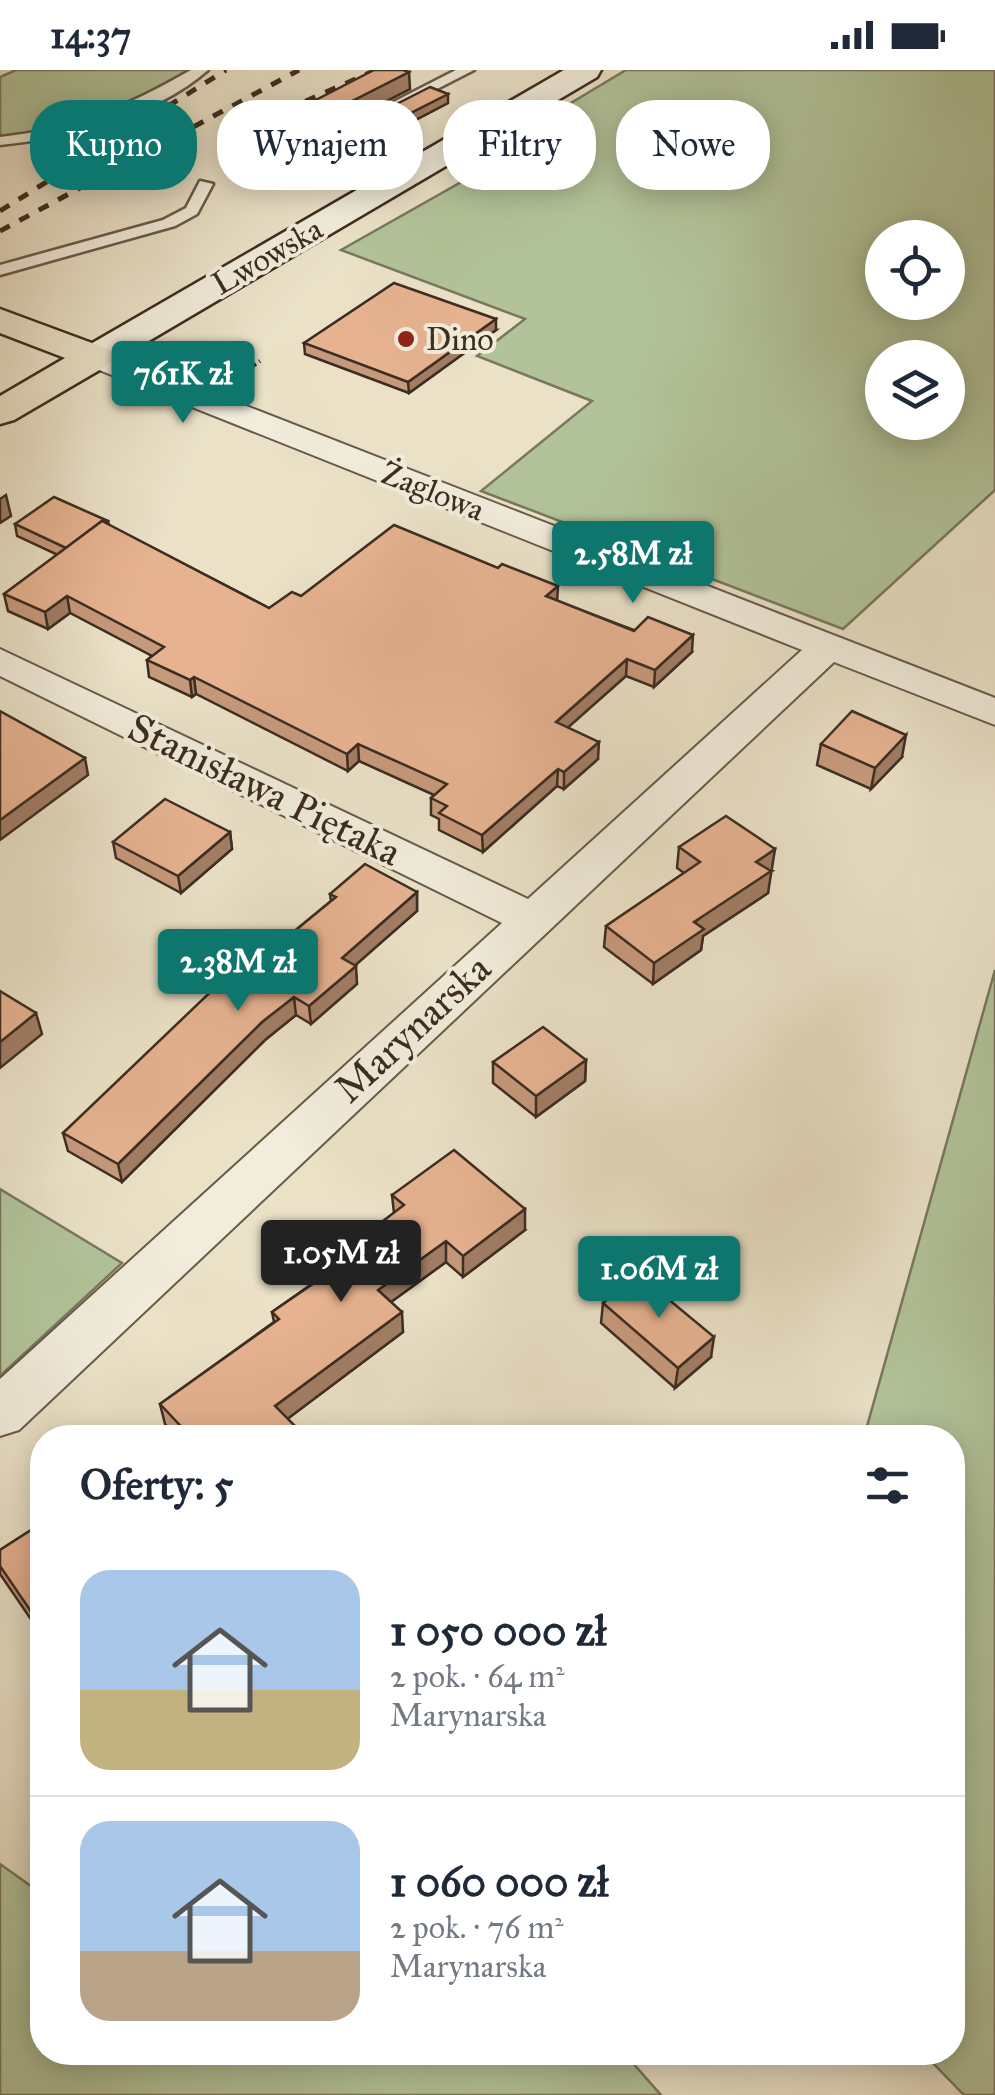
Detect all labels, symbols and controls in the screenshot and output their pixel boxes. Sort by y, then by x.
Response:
text: 14:37 [50,12,131,58]
chip: Kupno [30,100,197,190]
chip: Wynajem [217,100,423,190]
chip: Filtry [443,100,596,190]
chip: Nowe [616,100,770,190]
street label: Lwowska [205,209,330,304]
map controls [865,220,965,440]
button: locate [865,220,965,320]
place label: Dino [426,320,494,359]
marker: Dino [395,328,417,350]
button: layers [865,340,965,440]
pin: 761K zł [91,341,275,426]
text: 761K zł [134,354,232,393]
street label: Żaglowa [376,453,490,530]
pin: 2.58M zł [530,521,736,606]
text: 2.58M zł [574,534,692,573]
street label: Stanisława Piętaka [120,702,409,877]
pin: 2.38M zł [135,929,341,1014]
text: 2.38M zł [180,942,296,981]
street label: Marynarska [324,944,501,1113]
pin: 1.05M zł [238,1220,444,1305]
text: 1.05M zł [283,1233,399,1272]
pin: 1.06M zł [556,1236,762,1321]
text: 1.06M zł [600,1249,718,1288]
icon: filters [860,1458,915,1513]
text: Oferty: 5 [80,1459,233,1511]
text: 1 050 000 zł [390,1605,606,1657]
icon: home [160,1610,280,1730]
text: 2 pok. · 64 m² [390,1657,564,1696]
text: Marynarska [390,1696,546,1735]
text: 1 060 000 zł [390,1856,608,1908]
icon: home [160,1861,280,1981]
text: 2 pok. · 76 m² [390,1908,564,1947]
text: Marynarska [390,1947,546,1986]

